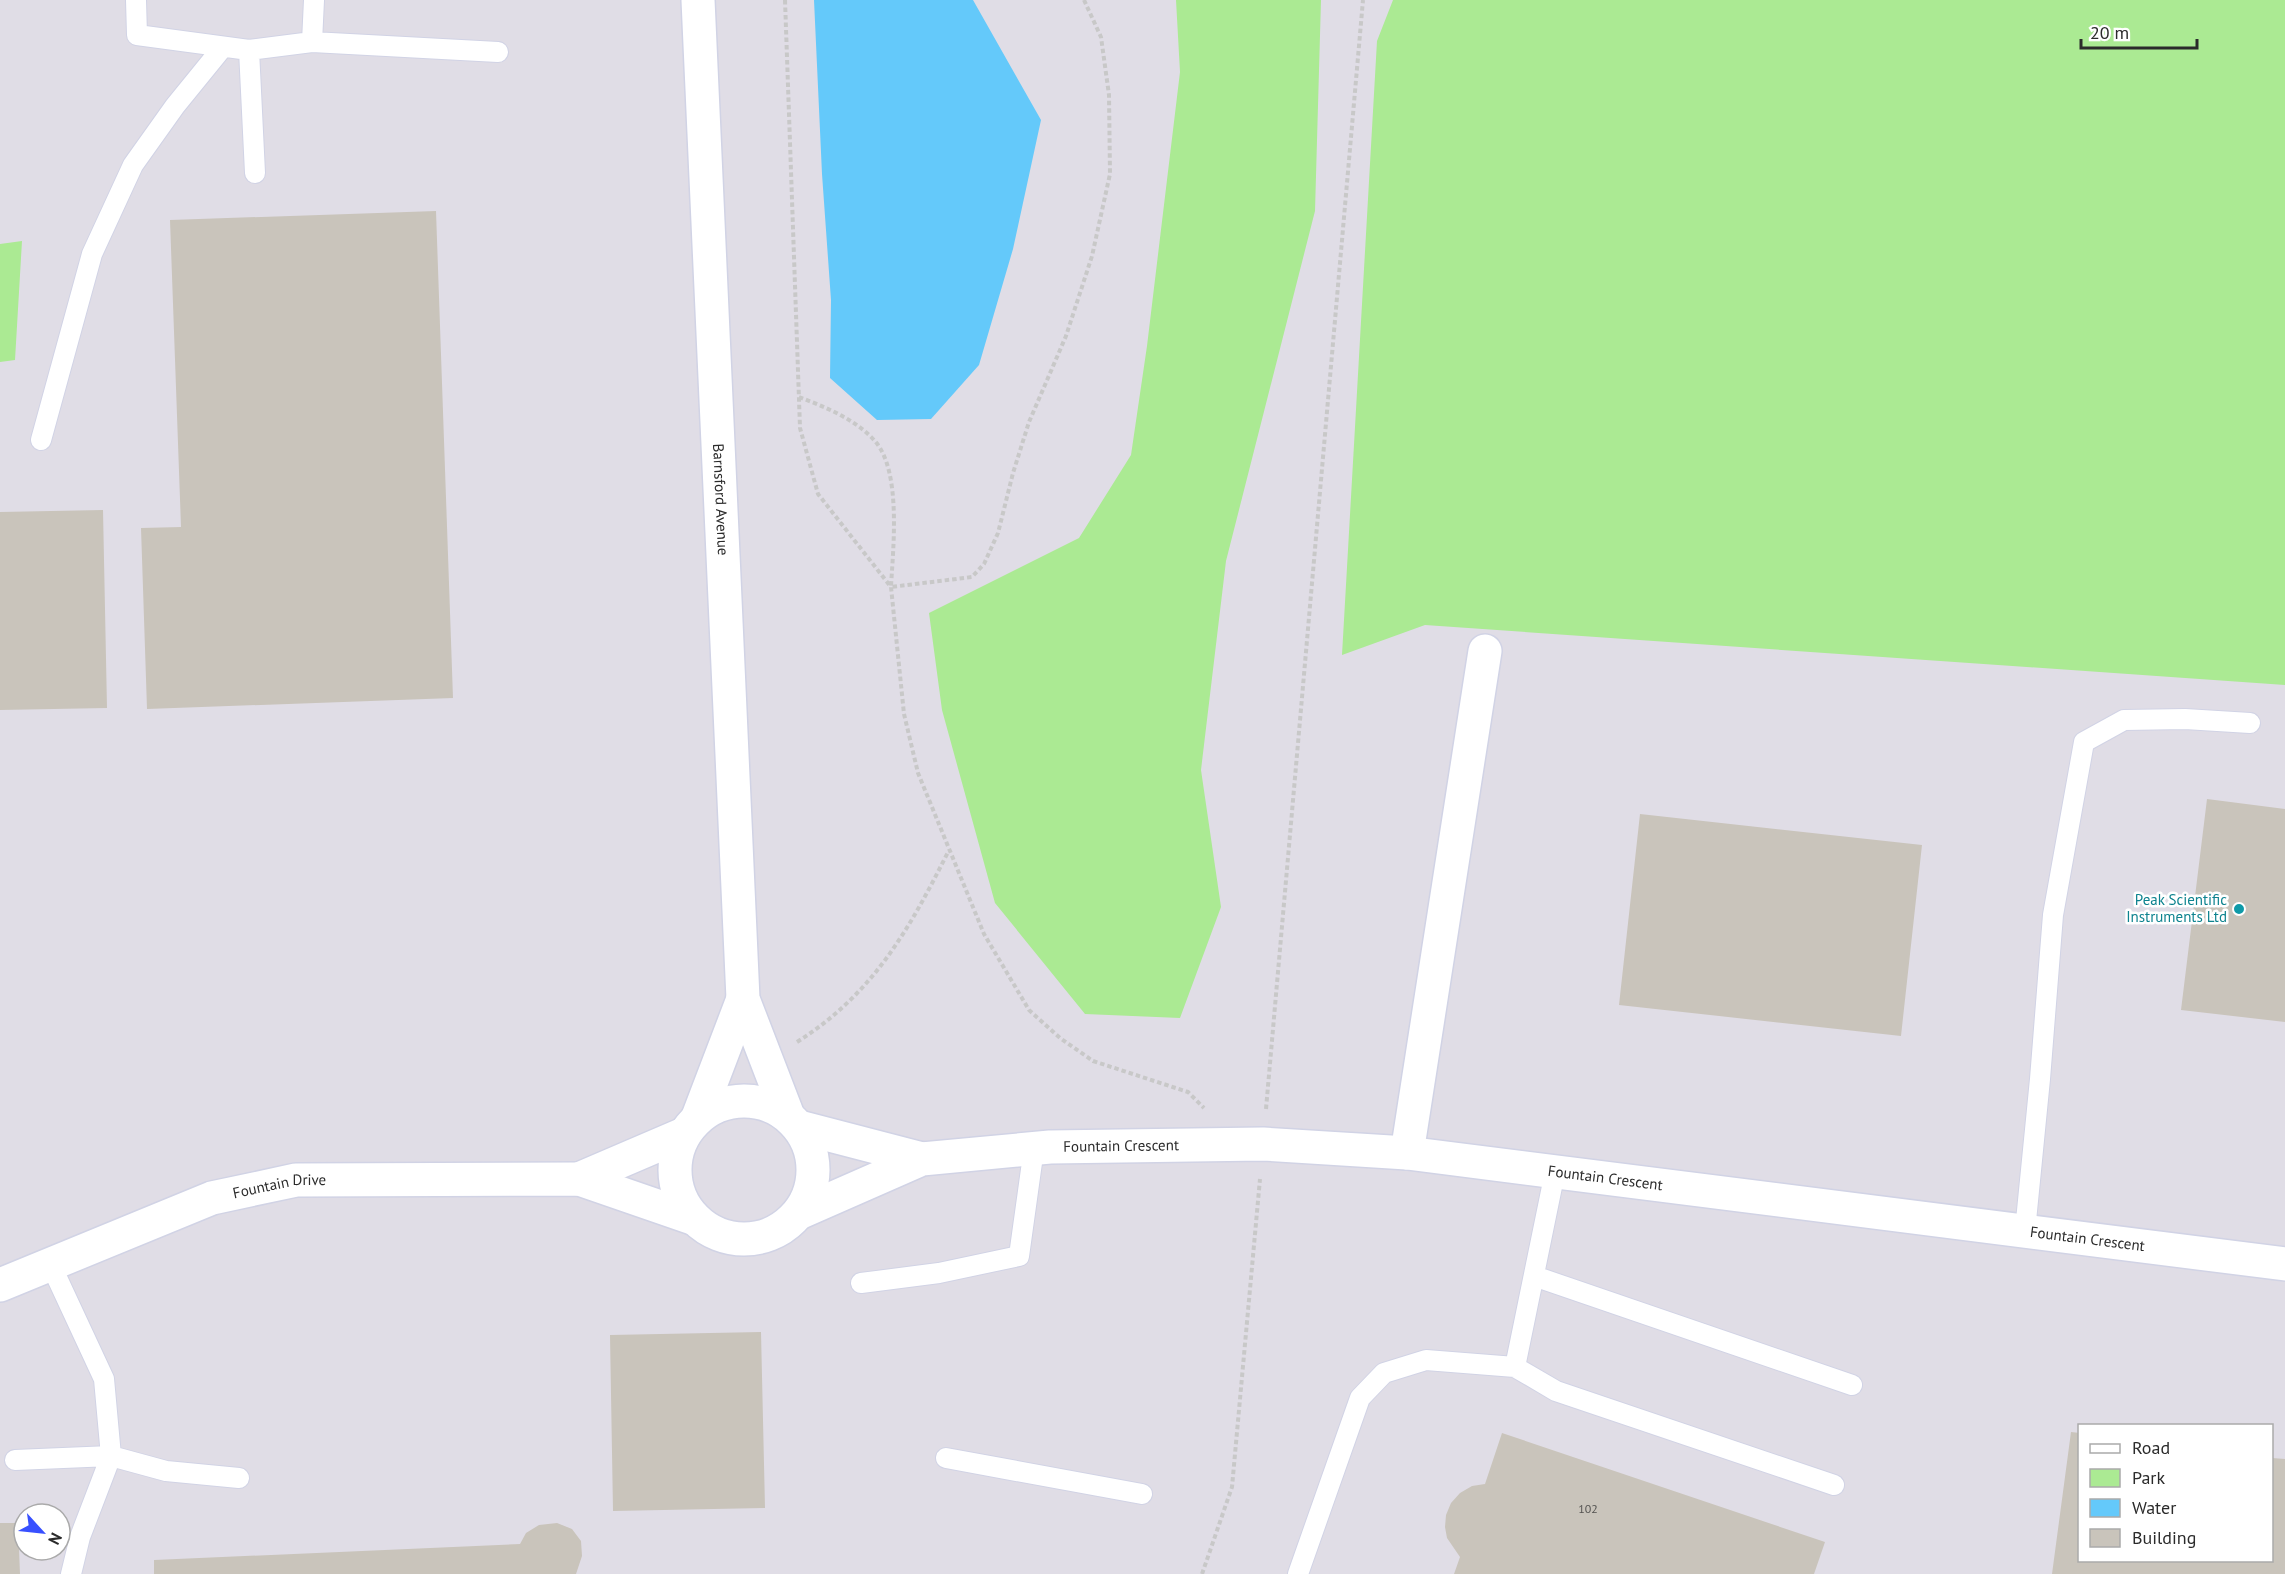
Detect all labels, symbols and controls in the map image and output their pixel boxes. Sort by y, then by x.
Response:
scale bar [2081,12,2196,50]
text: 20 m [2090,21,2129,44]
street label: Barnsford Avenue [709,443,733,556]
place label: Peak Scientific Instruments Ltd [2126,890,2227,926]
marker: Peak Scientific Instruments Ltd [2232,902,2246,916]
street label: Fountain Crescent [1063,1135,1179,1156]
street label: Fountain Crescent [1547,1161,1664,1194]
street label: Fountain Drive [231,1170,326,1202]
street label: Fountain Crescent [2029,1222,2146,1255]
legend [2078,1424,2273,1562]
text: Road [2132,1436,2170,1459]
text: Park [2132,1466,2165,1489]
text: Water [2132,1496,2176,1519]
house number: 102 [1578,1501,1598,1516]
north arrow [12,1502,72,1562]
text: Building [2132,1526,2196,1549]
text: N [44,1530,67,1548]

